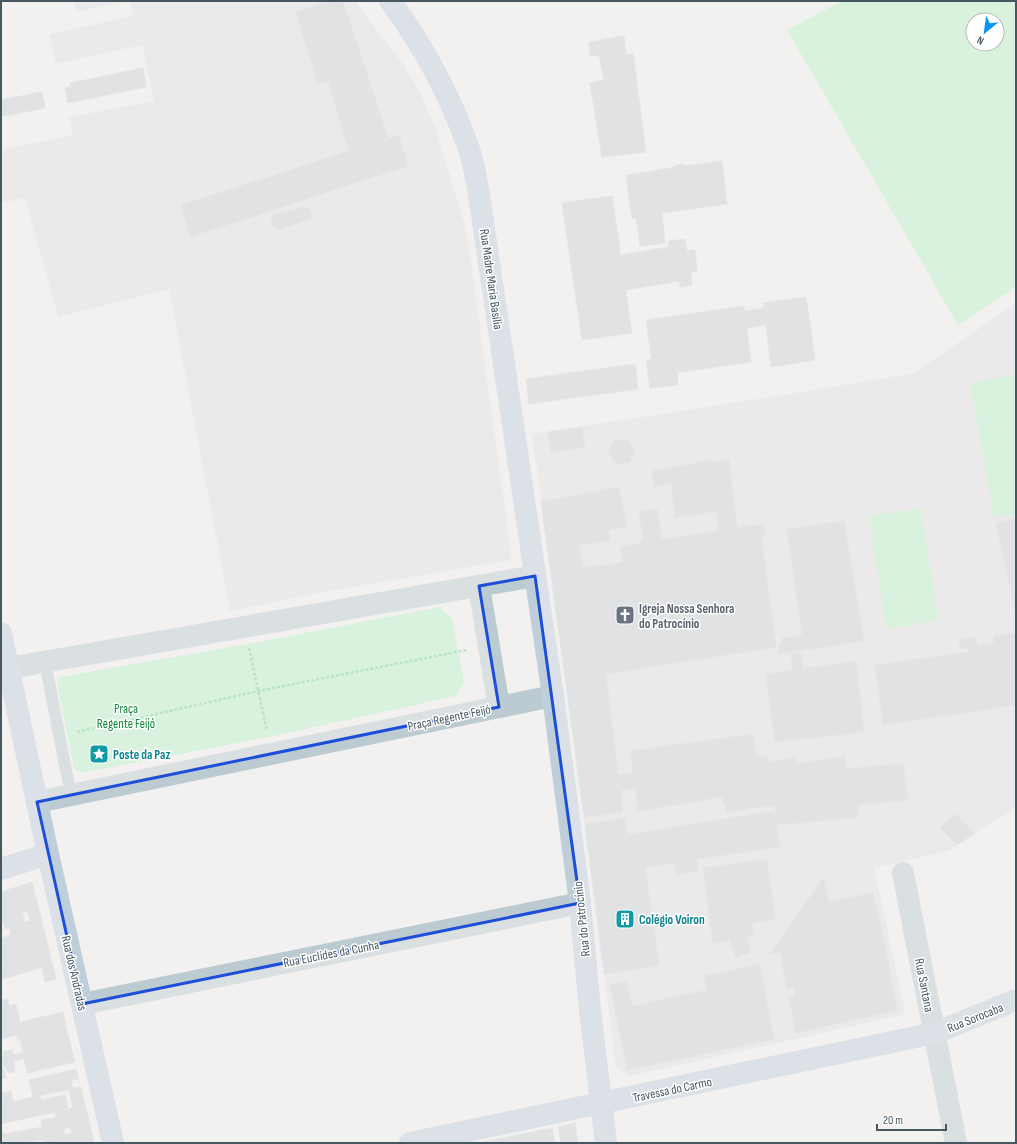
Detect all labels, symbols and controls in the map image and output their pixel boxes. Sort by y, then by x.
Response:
north arrow [965,12,1005,52]
text: N [975,33,986,47]
street label: Rua Madre Maria Basília [476,228,506,330]
place label: Igreja Nossa Senhora do Patrocínio [639,601,734,632]
church icon: Igreja Nossa Senhora do Patrocínio [614,604,636,626]
park label: Praça Regente Feijó [97,701,155,732]
street label: Praça Regente Feijó [406,701,492,735]
place icon: Poste da Paz [88,743,110,765]
place label: Poste da Paz [113,747,170,763]
street label: Rua do Patrocínio [570,880,594,957]
building icon: Colégio Voiron [614,908,636,930]
place label: Colégio Voiron [639,912,705,928]
street label: Rua dos Andradas [58,934,90,1013]
street label: Rua Euclides da Cunha [282,937,380,971]
street label: Rua Santana [911,957,937,1013]
street label: Rua Sorocaba [945,999,1006,1036]
street label: Travessa do Carmo [631,1074,713,1106]
scale bar [877,1106,946,1132]
text: 20 m [883,1113,903,1128]

